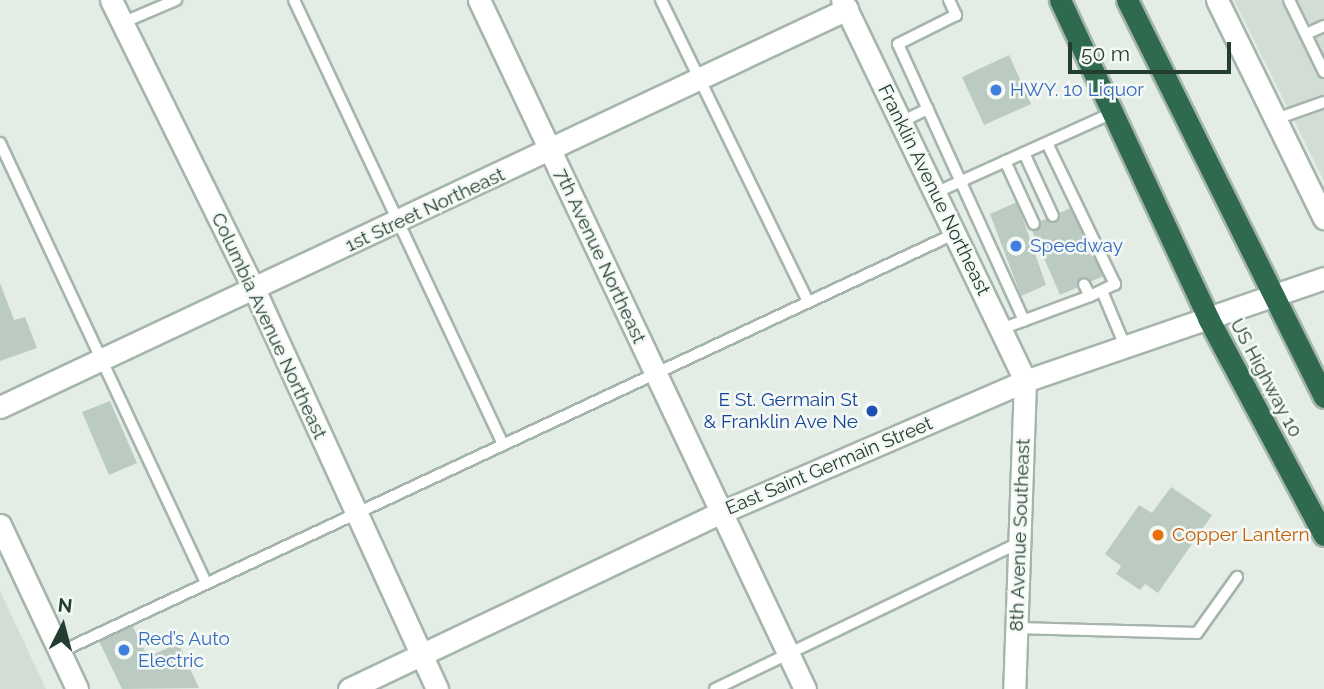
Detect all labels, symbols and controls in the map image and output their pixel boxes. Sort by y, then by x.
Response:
scale bar [1072,28,1235,72]
text: 50 m [1081,41,1130,66]
place label: HWY. 10 Liquor [1010,79,1144,101]
street label: Franklin Avenue Northeast [873,81,995,299]
marker: HWY. 10 Liquor [988,82,1004,98]
street label: 1st Street Northeast [342,163,508,257]
street label: 7th Avenue Northeast [549,165,651,347]
street label: Columbia Avenue Northeast [206,209,332,443]
place label: Speedway [1030,235,1123,257]
marker: Speedway [1008,238,1024,254]
street label: US Highway 10 [1225,315,1307,441]
place label: E St. Germain St & Franklin Ave Ne [703,389,858,433]
marker: E St. Germain St & Franklin Ave Ne [864,403,880,419]
street label: East Saint Germain Street [722,412,936,520]
street label: 8th Avenue Southeast [1005,438,1035,632]
place label: Copper Lantern [1172,524,1310,546]
marker: Copper Lantern [1150,527,1166,543]
north arrow [28,591,98,661]
text: N [57,593,74,617]
place label: Red’s Auto Electric [138,628,230,672]
marker: Red’s Auto Electric [116,642,132,658]

